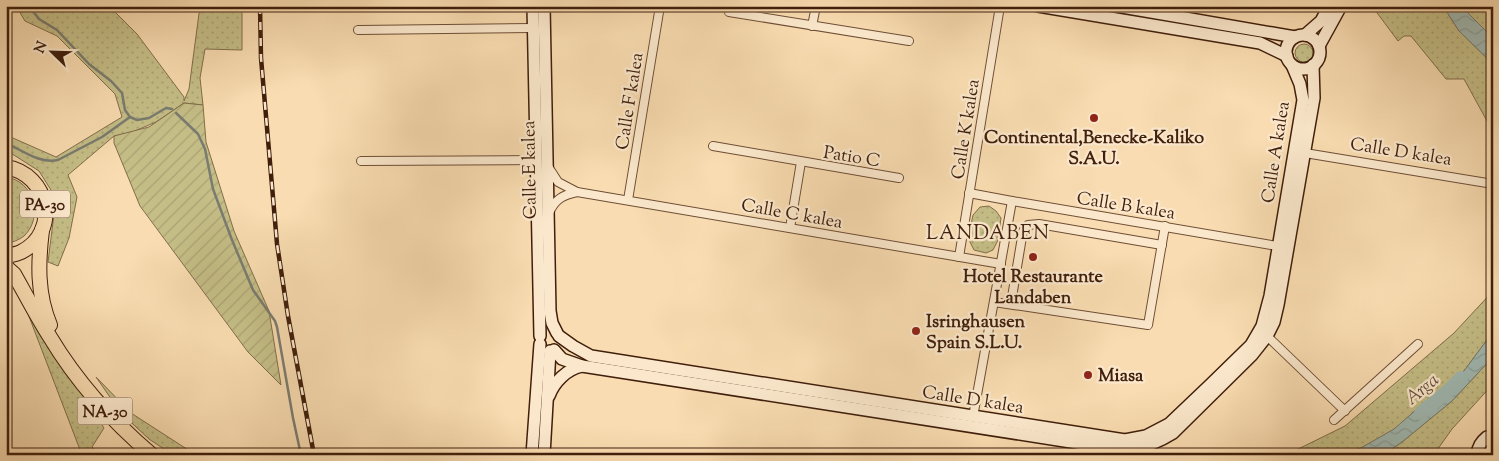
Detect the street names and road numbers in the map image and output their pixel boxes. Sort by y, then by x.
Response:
street label: Calle F kalea [610,51,651,152]
street label: Calle K kalea [946,77,988,181]
street label: Calle A kalea [1256,100,1298,205]
street label: Calle E kalea [517,120,545,220]
street label: Calle D kalea [1348,132,1453,174]
street label: Patio C [821,141,882,175]
street label: Calle B kalea [1075,186,1177,228]
road number: PA-30 [20,190,70,218]
street label: Calle C kalea [739,193,844,237]
street label: Calle D kalea [920,380,1025,422]
road number: NA-30 [78,398,132,424]

